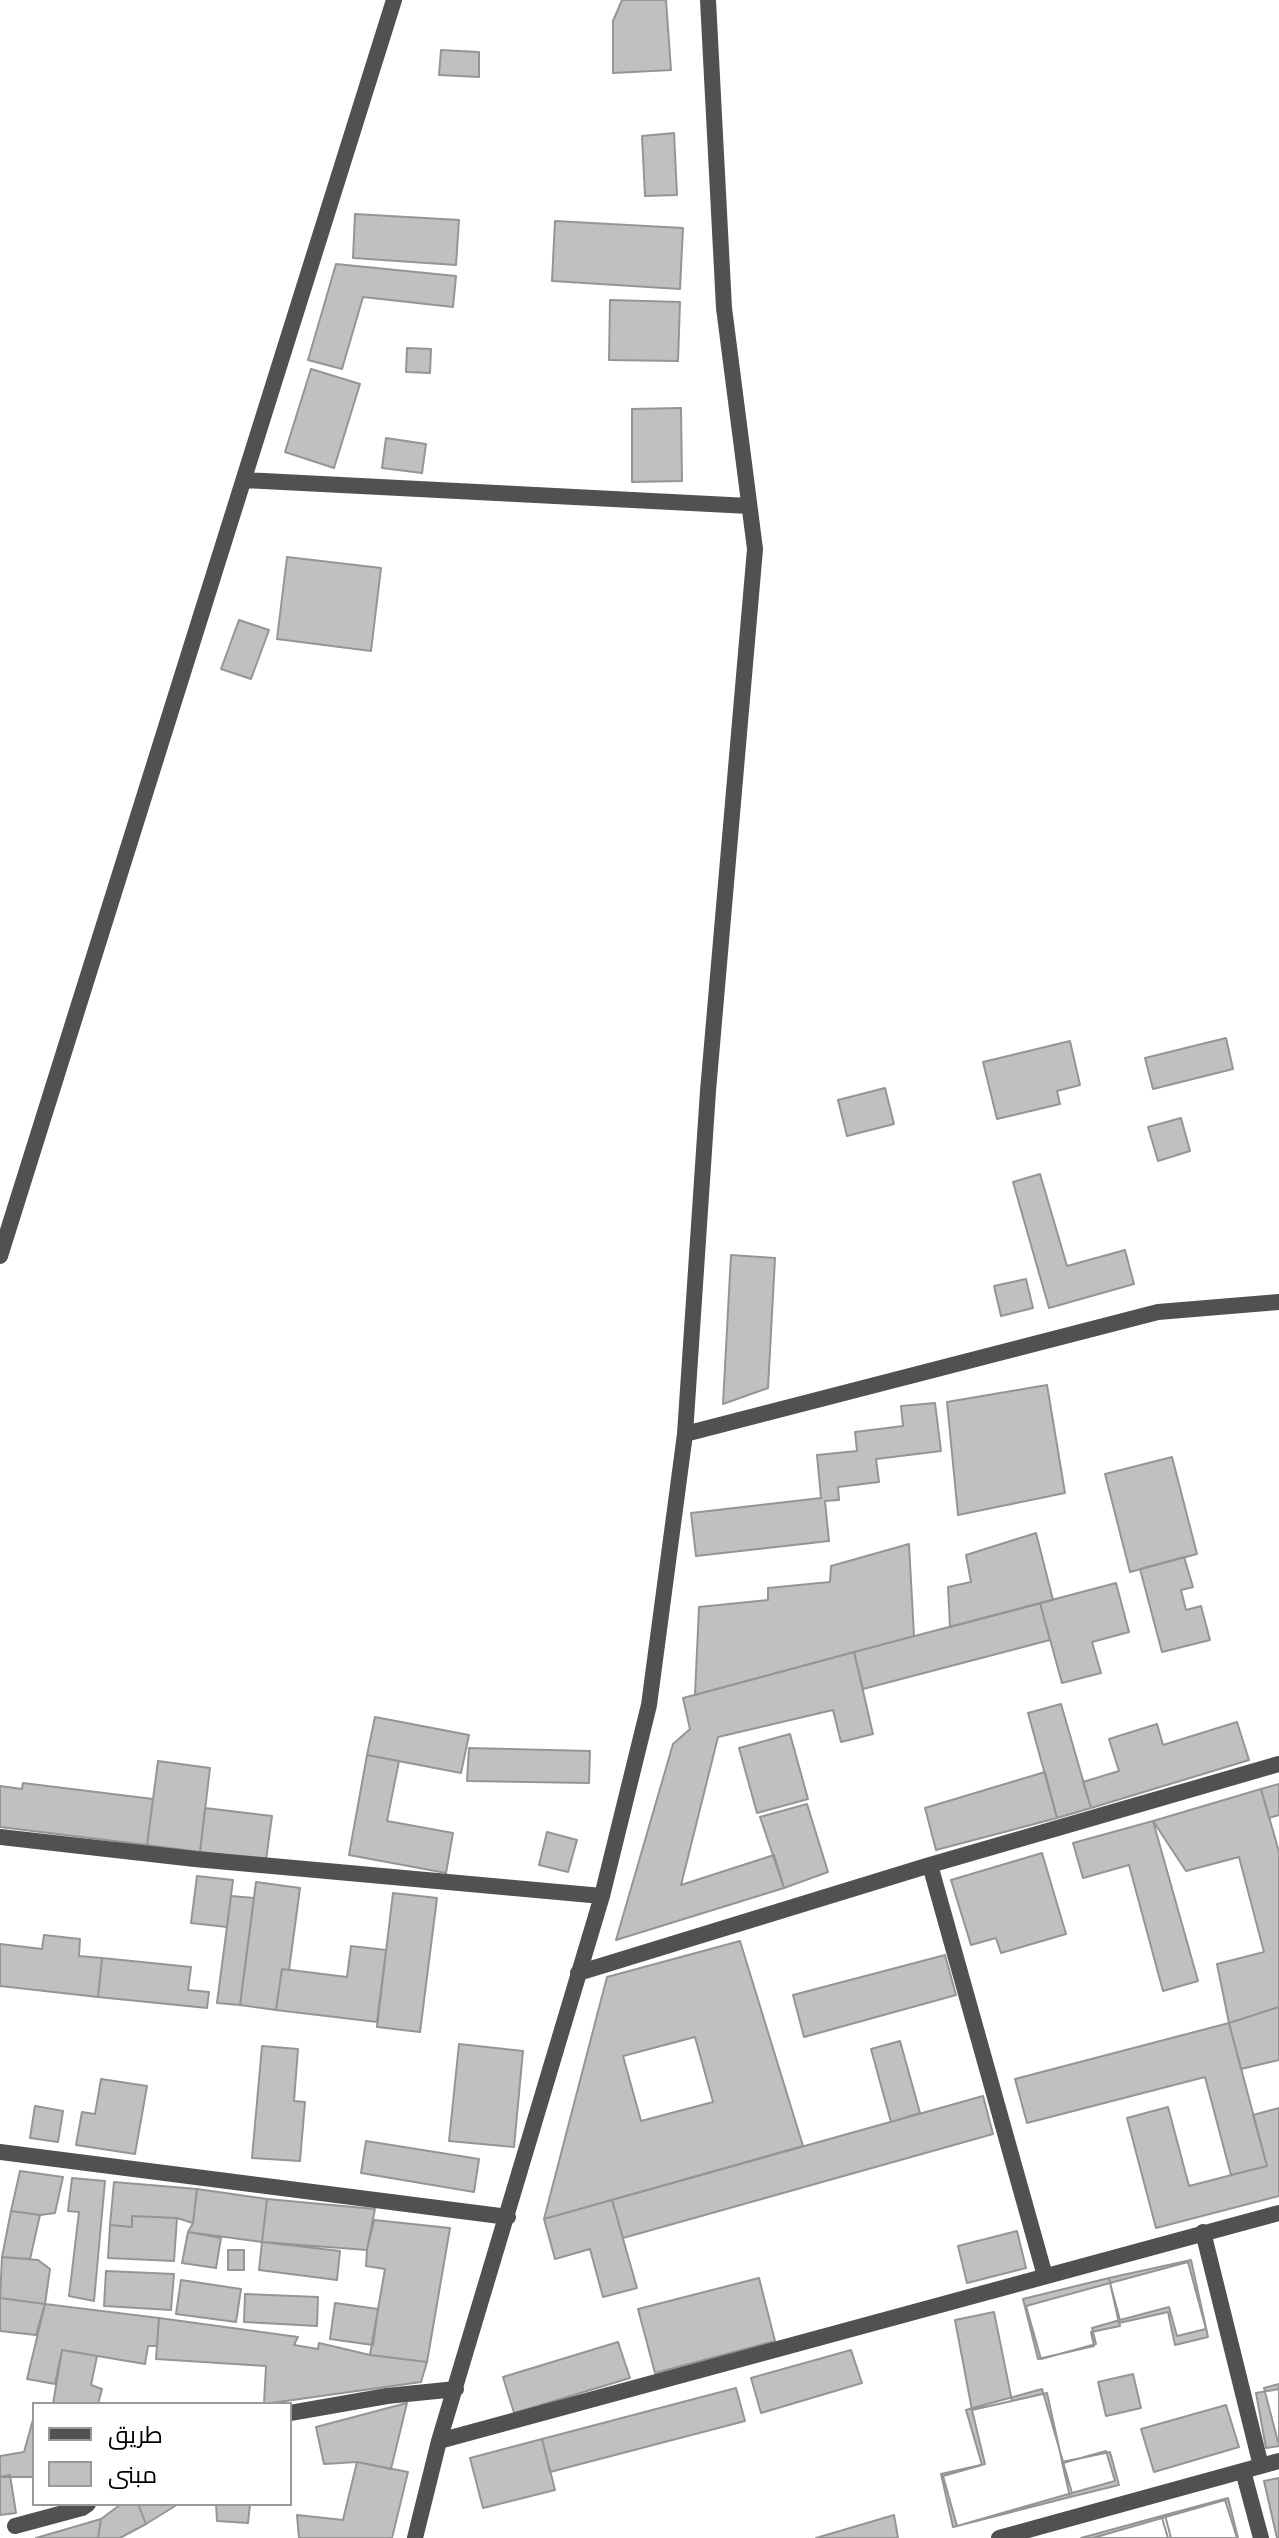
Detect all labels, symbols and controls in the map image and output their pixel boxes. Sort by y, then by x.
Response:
legend [32,2402,292,2506]
text: طريق [108,2419,163,2448]
text: مبنى [108,2459,157,2488]

